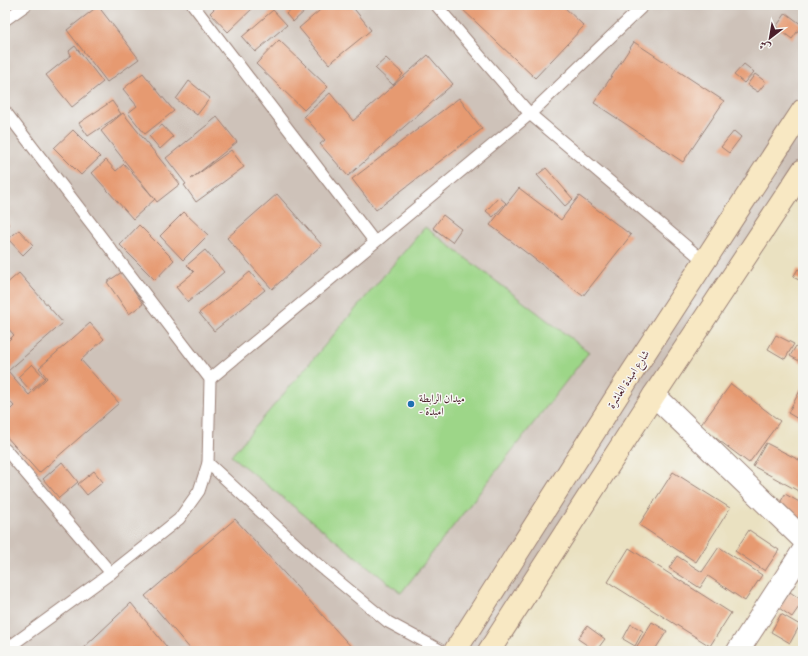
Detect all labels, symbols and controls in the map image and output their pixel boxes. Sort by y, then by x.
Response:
north arrow [750,18,790,58]
text: ش [756,37,774,55]
street label: شارع امبدة العاشرة [604,347,655,412]
place label: ميدان الرابطة - امبدة [419,391,465,419]
marker: ميدان الرابطة - امبدة [406,399,416,409]

